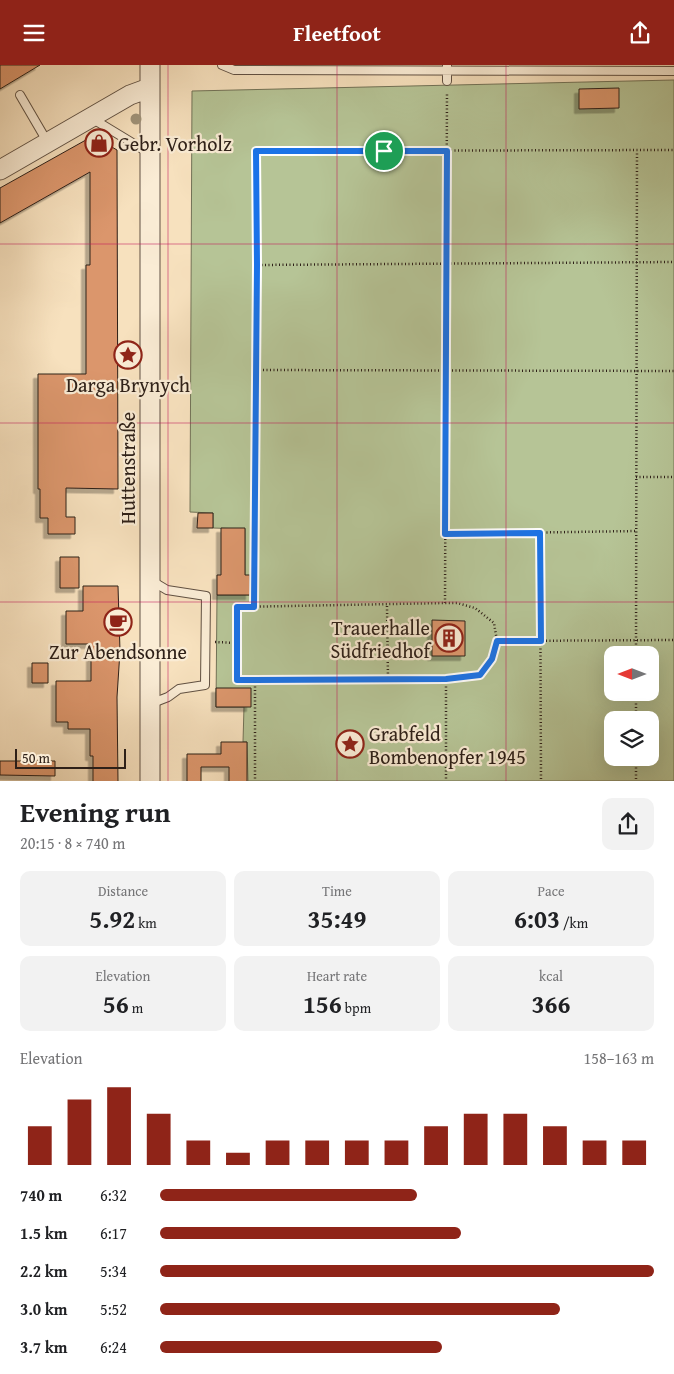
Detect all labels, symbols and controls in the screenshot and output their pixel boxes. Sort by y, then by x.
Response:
text: Fleetfoot [293,17,381,49]
icon: menu [20,19,48,47]
icon: share [626,19,654,47]
shop icon: Gebr. Vorholz [84,128,114,158]
place label: Gebr. Vorholz [118,129,232,158]
pin [363,130,405,172]
icon: arrive [370,137,398,165]
place icon: Darga Brynych [113,340,143,370]
place label: Darga Brynych [66,370,190,399]
street label: Huttenstraße [113,412,142,524]
cafe icon: Zur Abendsonne [103,607,133,637]
place label: Trauerhalle Südfriedhof [331,613,433,665]
building icon: Trauerhalle Südfriedhof [434,623,464,653]
place label: Zur Abendsonne [49,637,187,666]
north arrow [604,646,659,701]
map controls [604,646,659,766]
button: layers [604,711,659,766]
place label: Grabfeld Bombenopfer 1945 [369,719,526,771]
place icon: Grabfeld Bombenopfer 1945 [335,729,365,759]
scale bar [15,747,126,770]
text: 50 m [22,748,50,768]
text: Evening run [20,791,171,832]
button: share [602,798,654,850]
text: 20:15 · 8 × 740 m [20,831,125,855]
text: Distance [98,881,148,901]
text: Time [322,881,352,901]
text: Pace [538,881,564,901]
text: 5.92 [89,901,135,937]
text: 35:49 [308,901,366,937]
text: 6:03 [514,901,560,937]
text: km [135,913,157,933]
text: /km [560,913,588,933]
text: Elevation [96,966,150,986]
text: Heart rate [307,966,367,986]
text: kcal [539,966,563,986]
text: 56 [103,986,129,1022]
text: 156 [303,986,342,1022]
text: 366 [532,986,570,1022]
text: m [129,998,143,1018]
text: bpm [342,998,371,1018]
text: Elevation [20,1046,83,1070]
text: 158–163 m [584,1046,654,1070]
text: 740 m [20,1183,62,1207]
text: 6:32 [100,1183,127,1207]
text: 1.5 km [20,1221,67,1245]
text: 6:17 [100,1221,127,1245]
text: 2.2 km [20,1259,67,1283]
text: 5:34 [100,1259,127,1283]
text: 3.0 km [20,1297,67,1321]
text: 5:52 [100,1297,127,1321]
text: 3.7 km [20,1335,67,1359]
text: 6:24 [100,1335,127,1359]

